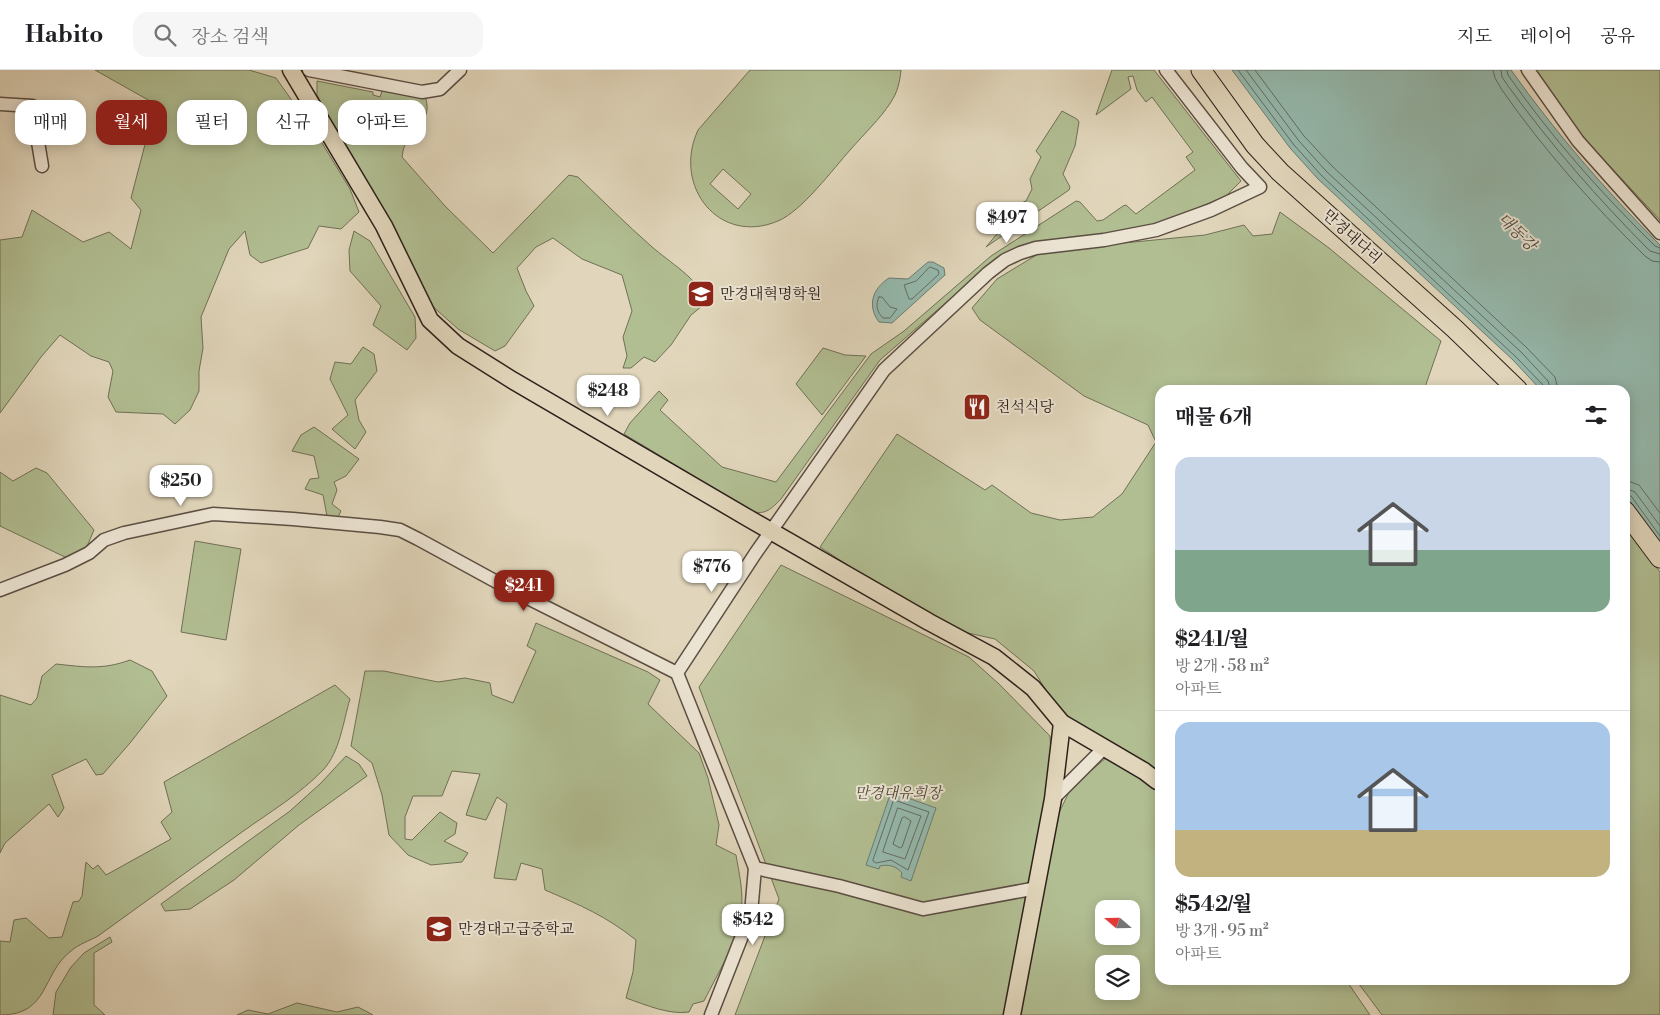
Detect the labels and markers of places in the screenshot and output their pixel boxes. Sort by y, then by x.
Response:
pin: $497 [977,202,1037,244]
school or university icon: 만경대혁명학원 [686,279,716,309]
place label: 만경대혁명학원 [720,285,821,304]
pin: $248 [578,374,638,417]
restaurant icon: 천석식당 [962,392,992,422]
place label: 천석식당 [996,398,1054,417]
pin: $250 [151,464,211,507]
pin: $776 [682,550,742,593]
pin: $241 [494,570,554,612]
pin: $542 [723,904,783,946]
school or university icon: 만경대고급중학교 [424,914,454,944]
place label: 만경대고급중학교 [458,920,574,939]

